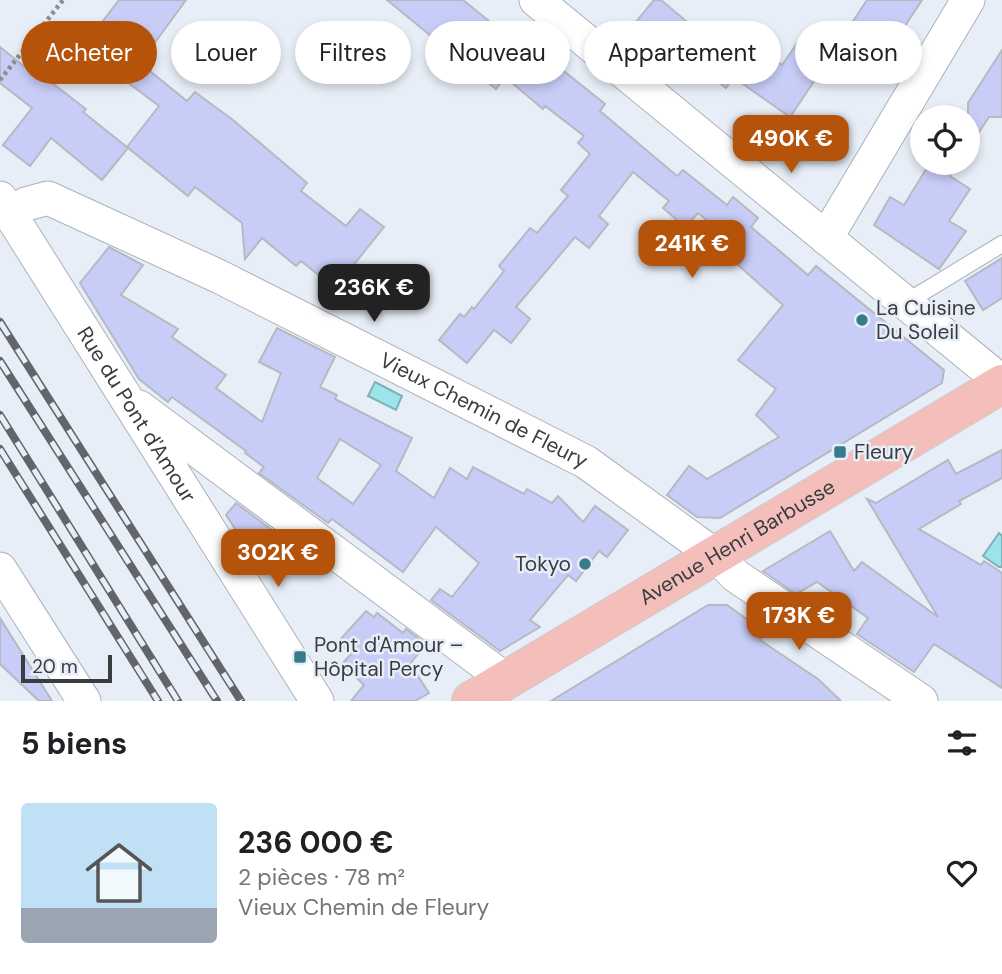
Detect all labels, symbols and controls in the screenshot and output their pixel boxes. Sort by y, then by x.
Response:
chip: Acheter [21,21,157,84]
chip: Louer [171,21,281,84]
chip: Filtres [295,21,411,84]
chip: Nouveau [425,21,570,84]
chip: Appartement [584,21,781,84]
chip: Maison [795,21,922,84]
map controls [910,105,980,175]
button: locate [910,105,980,175]
pin: 490K € [734,116,848,175]
text: 490K € [749,123,833,153]
pin: 241K € [635,220,749,280]
text: 241K € [654,228,730,258]
pin: 236K € [317,264,431,324]
text: 236K € [334,272,414,302]
place label: La Cuisine Du Soleil [876,294,976,346]
marker: La Cuisine Du Soleil [854,312,870,328]
street label: Rue du Pont d'Amour [71,321,203,508]
street label: Vieux Chemin de Fleury [375,346,593,475]
place label: Fleury [854,438,914,466]
marker: Fleury [832,444,848,460]
street label: Avenue Henri Barbusse [634,473,841,611]
pin: 302K € [221,530,335,589]
text: 302K € [237,537,319,567]
place label: Tokyo [515,550,571,578]
marker: Tokyo [577,556,593,572]
pin: 173K € [742,592,856,652]
text: 173K € [763,600,835,630]
place label: Pont d'Amour – Hôpital Percy [314,631,464,683]
marker: Pont d'Amour – Hôpital Percy [292,649,308,665]
scale bar [21,652,112,684]
text: 20 m [32,654,78,679]
text: 5 biens [21,724,127,763]
icon: filters [943,724,981,762]
text: 236 000 € [238,823,394,862]
icon: home [77,831,161,915]
icon: heart [943,854,981,892]
text: 2 pièces · 78 m² [238,862,405,892]
text: Vieux Chemin de Fleury [238,892,489,922]

